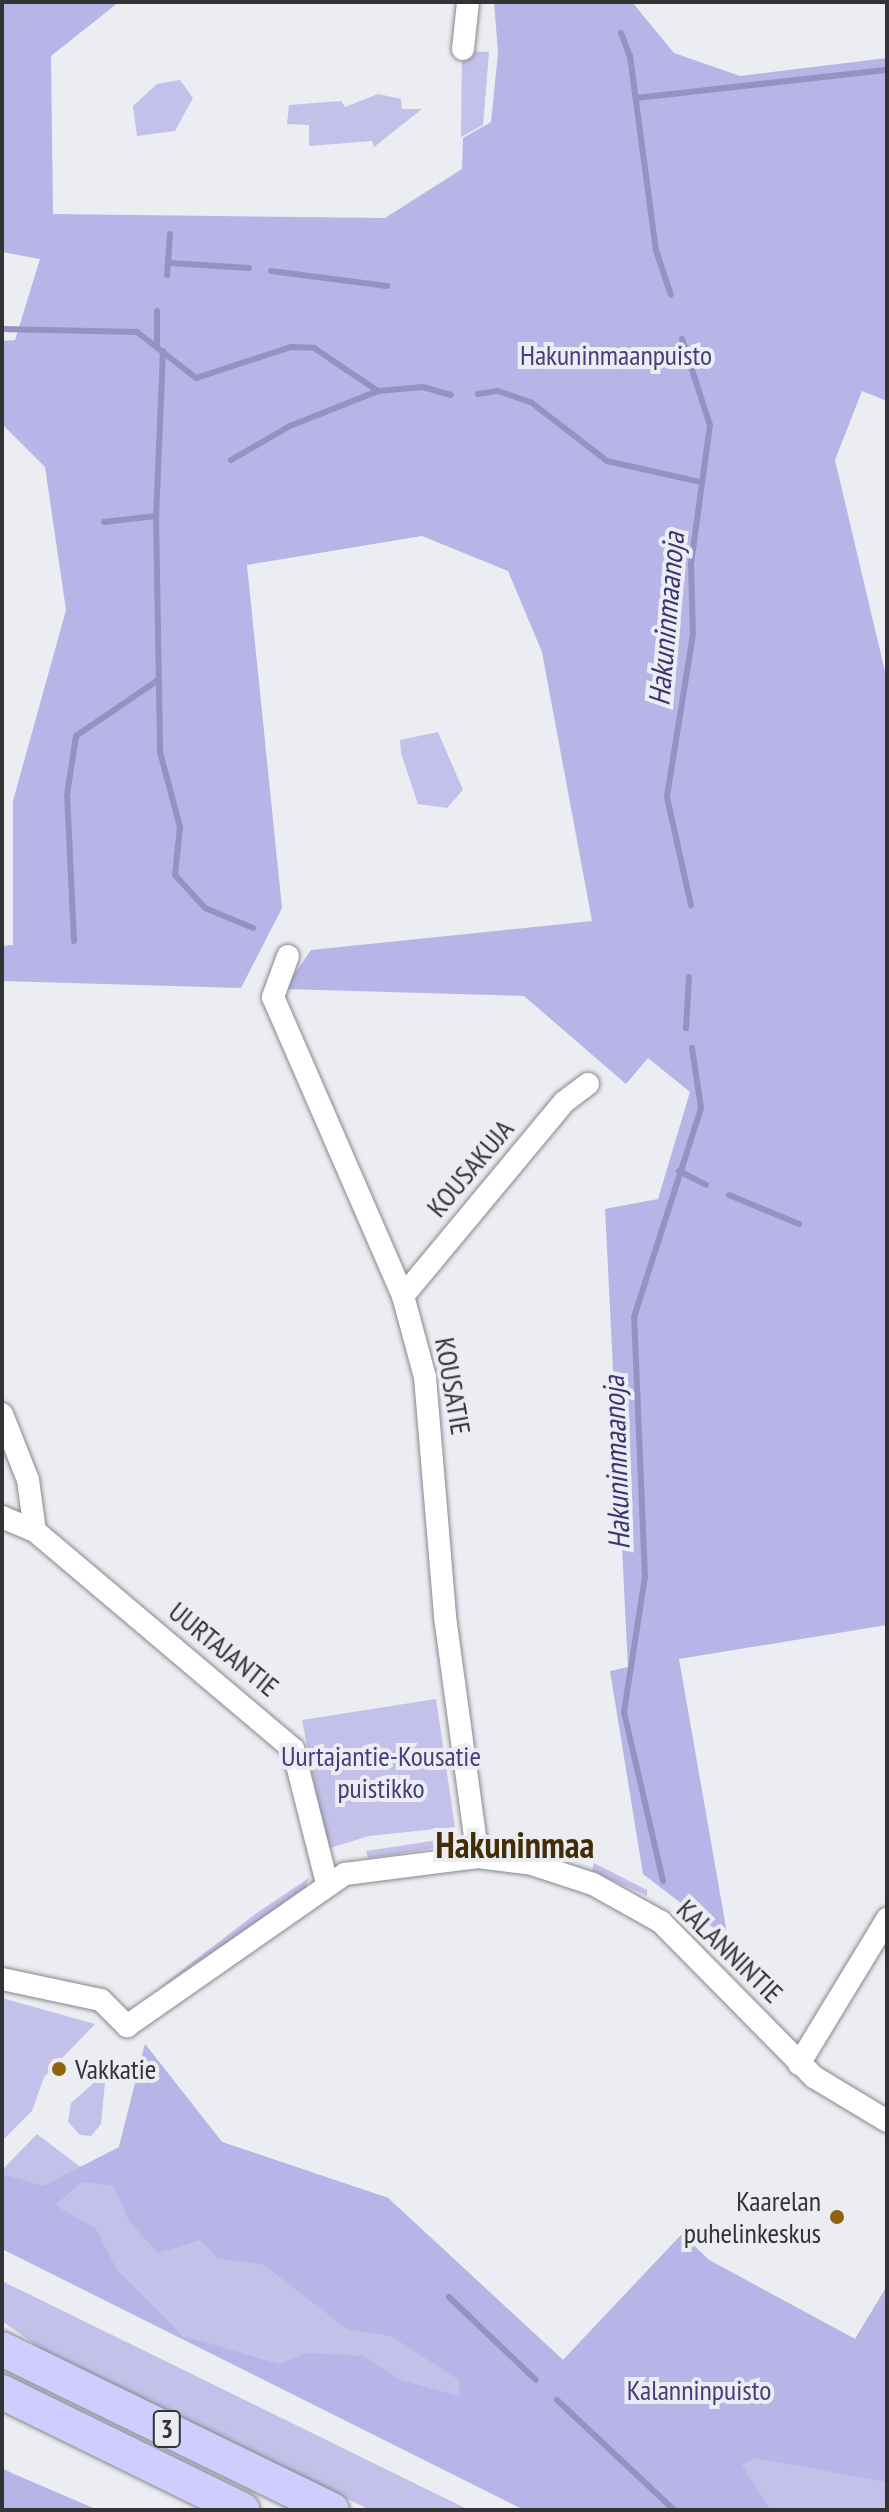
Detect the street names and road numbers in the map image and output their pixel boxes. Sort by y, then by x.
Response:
street label: KOUSAKUJA [420,1112,520,1224]
street label: KOUSATIE [428,1335,478,1437]
street label: UURTAJANTIE [162,1595,286,1703]
street label: KALANNINTIE [670,1892,790,2010]
road number: 3 [151,2407,183,2451]

